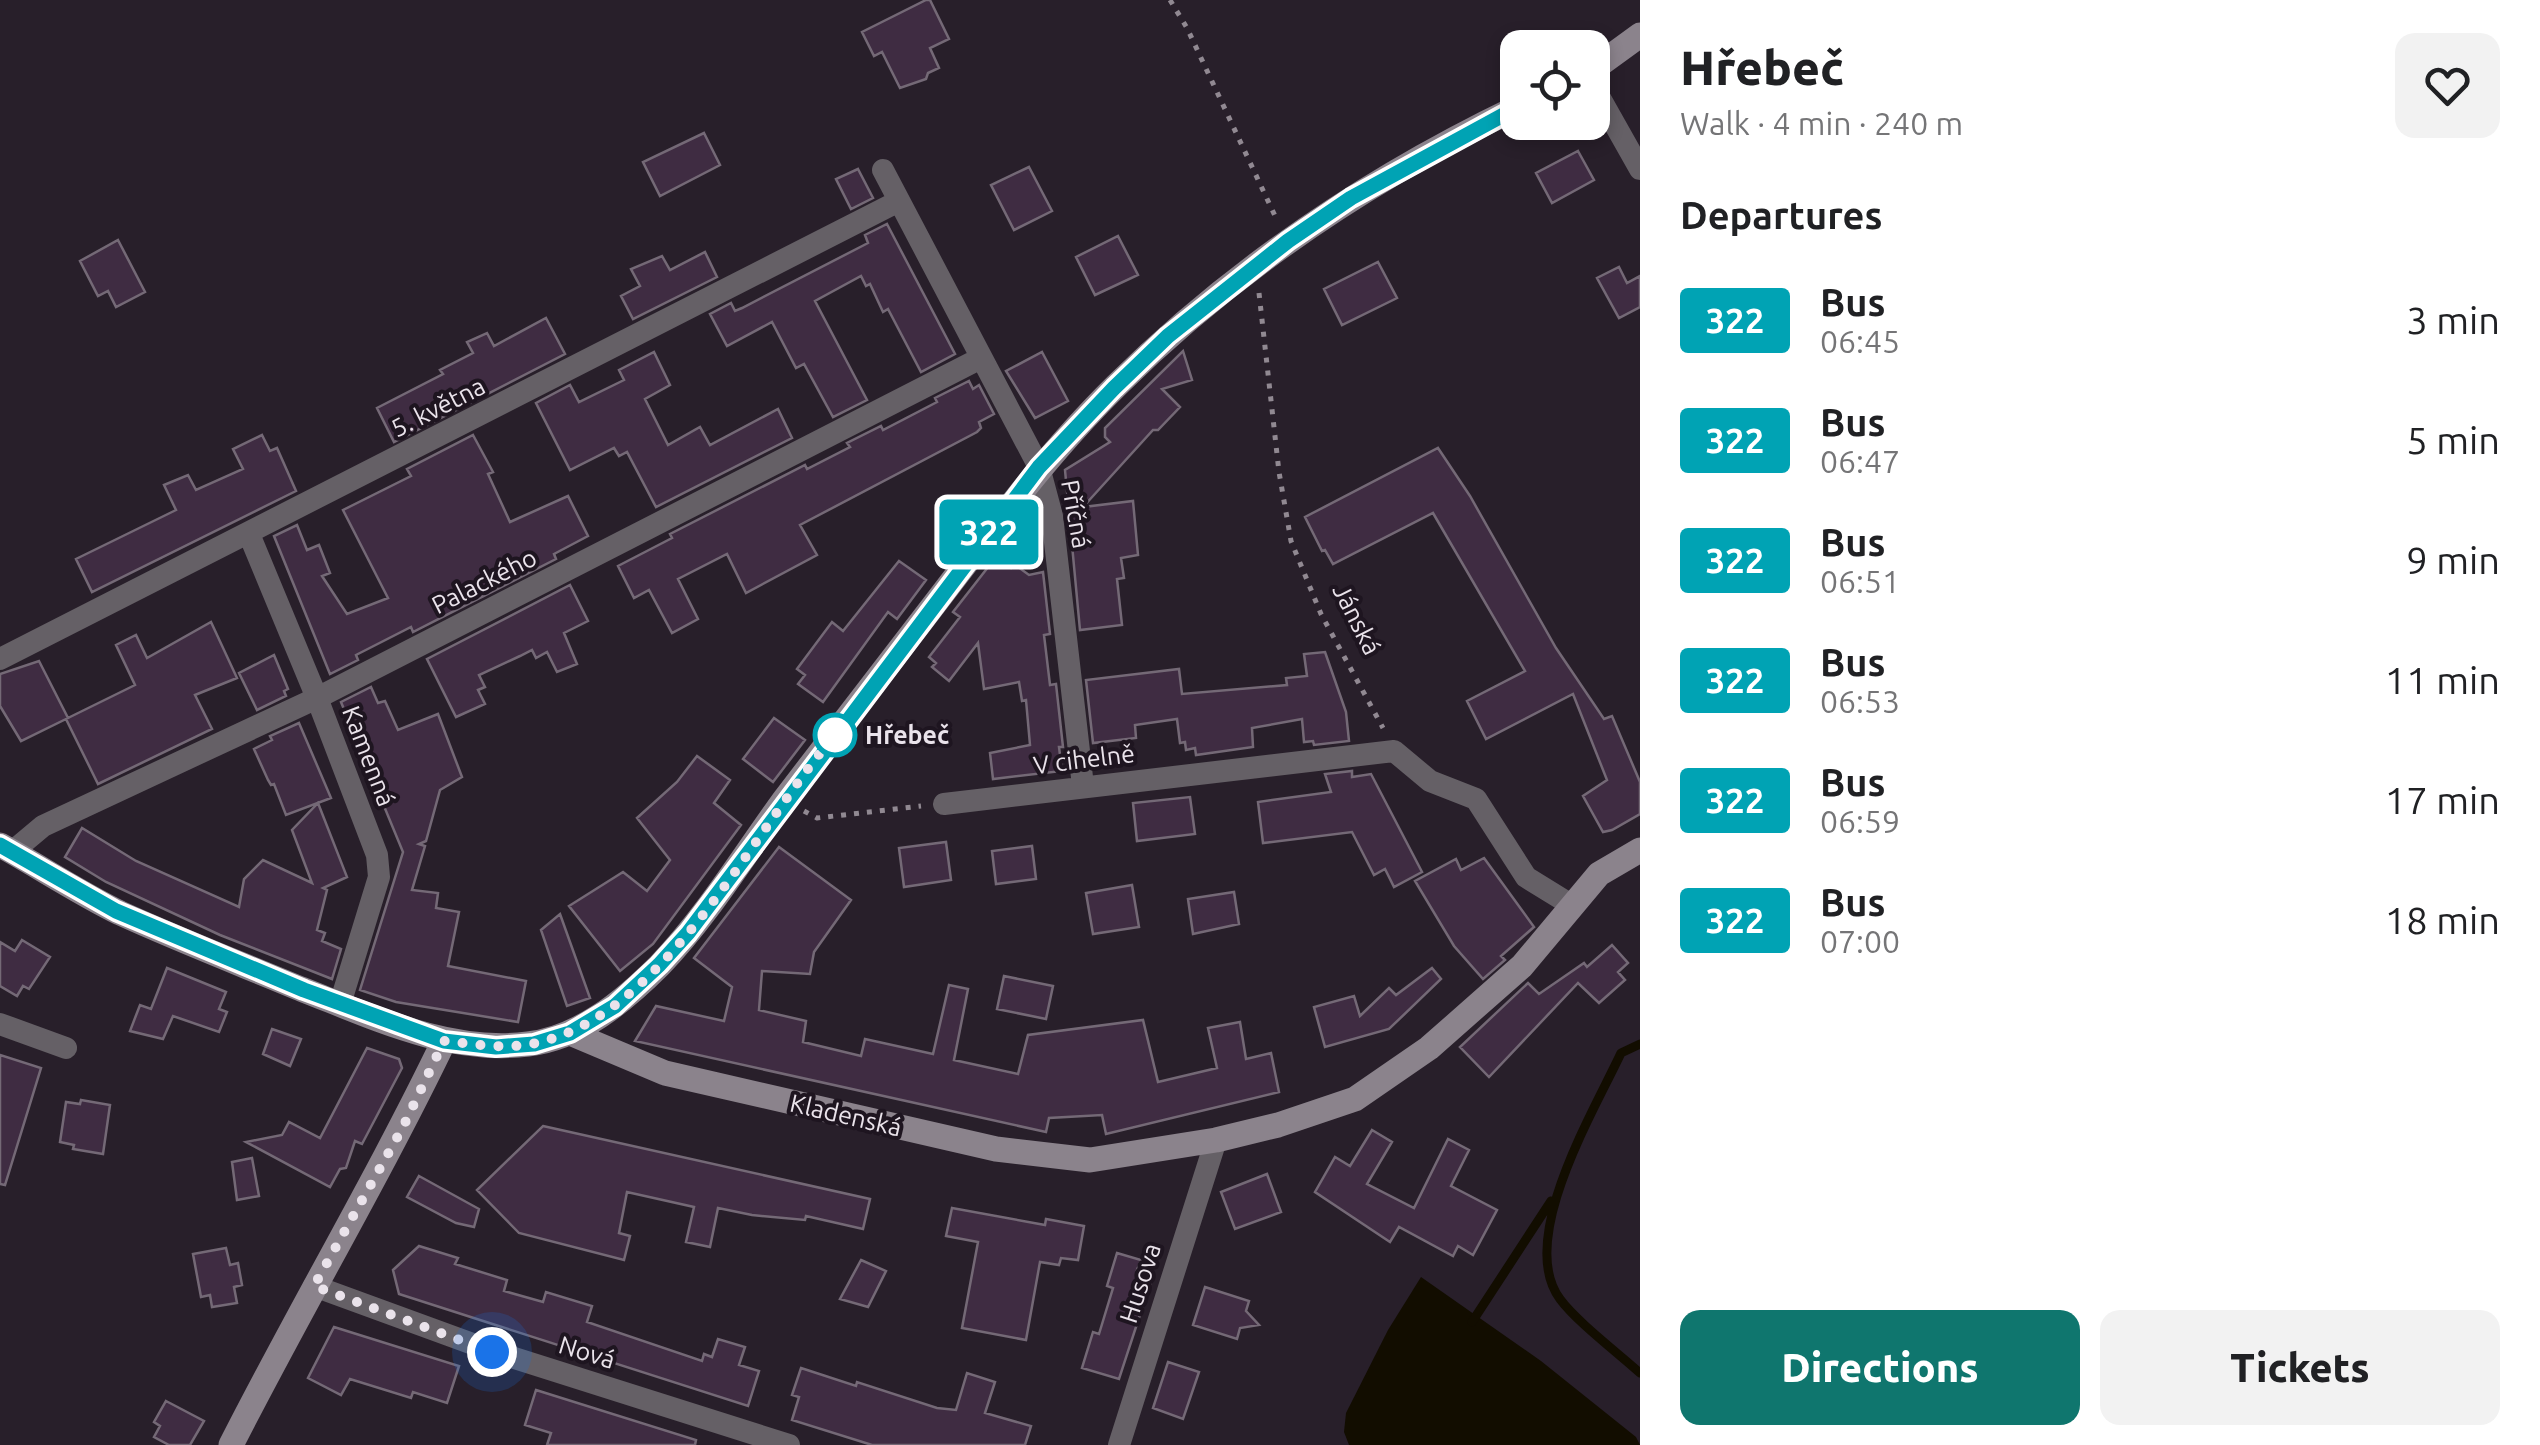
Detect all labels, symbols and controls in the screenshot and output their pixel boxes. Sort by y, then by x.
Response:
map controls [1500,30,1610,140]
button: locate [1500,30,1610,140]
button: heart [2395,33,2500,138]
text: Hřebeč [1680,40,1844,94]
text: Walk · 4 min · 240 m [1680,105,1963,141]
text: Departures [1680,194,1882,236]
text: Bus [1820,281,1885,323]
text: 3 min [2406,299,2500,341]
text: 322 [1705,300,1765,340]
text: 06:45 [1820,323,1900,359]
street label: 5. května [386,371,490,443]
text: Bus [1820,401,1885,443]
text: 5 min [2406,419,2500,461]
text: 322 [1705,420,1765,460]
text: 06:47 [1820,443,1900,479]
street label: Příčná [1056,477,1096,551]
line badge: 322 [932,500,1046,564]
text: 322 [959,512,1019,552]
text: Bus [1820,521,1885,563]
text: 9 min [2406,539,2500,581]
text: 322 [1705,540,1765,580]
street label: Palackého [427,543,541,619]
text: 06:51 [1820,563,1900,599]
street label: Jánská [1327,579,1387,659]
text: Bus [1820,641,1885,683]
text: 11 min [2385,659,2500,701]
text: 322 [1705,660,1765,700]
text: 06:53 [1820,683,1900,719]
street label: Kamenná [337,702,401,810]
marker: Hřebeč [814,714,856,756]
place label: Hřebeč [865,721,949,749]
street label: V cihelně [1032,739,1136,779]
text: Bus [1820,761,1885,803]
text: 17 min [2385,779,2500,821]
text: 322 [1705,780,1765,820]
text: 06:59 [1820,803,1900,839]
text: Bus [1820,881,1885,923]
text: 18 min [2385,899,2500,941]
text: 322 [1705,900,1765,940]
text: 07:00 [1820,923,1900,959]
street label: Kladenská [787,1089,905,1141]
street label: Husova [1114,1240,1166,1326]
button: Directions [1680,1310,2080,1425]
button: Tickets [2100,1310,2500,1425]
your location [467,1327,517,1377]
street label: Nová [555,1330,619,1374]

